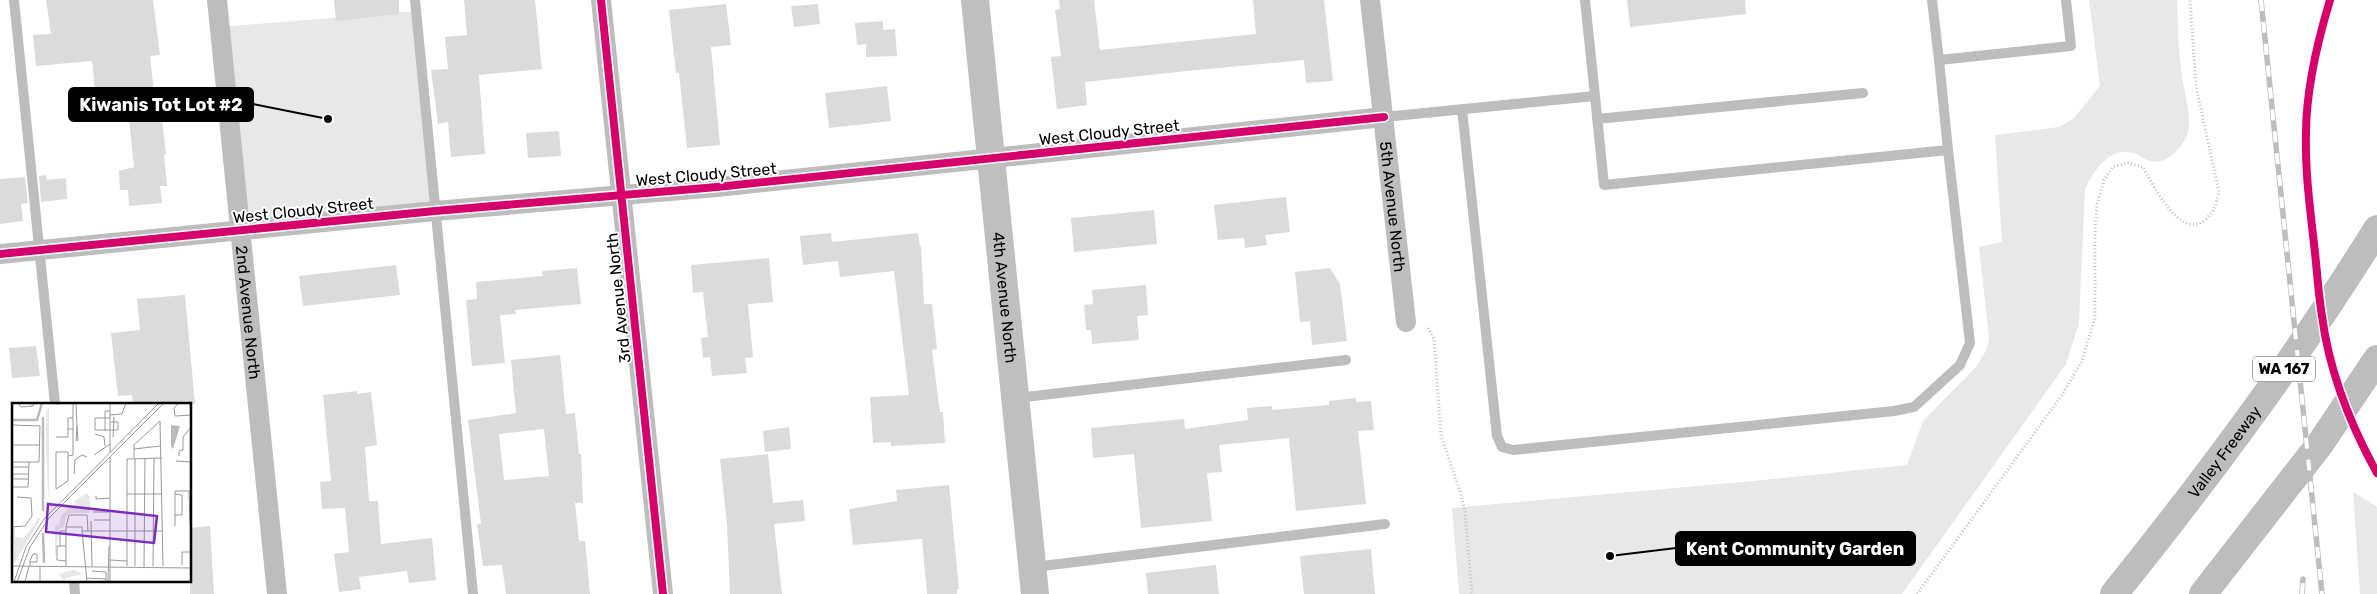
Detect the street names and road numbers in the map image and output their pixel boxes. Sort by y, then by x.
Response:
street label: West Cloudy Street [1038,116,1180,149]
street label: 5th Avenue North [1376,140,1409,273]
street label: West Cloudy Street [635,159,777,190]
street label: West Cloudy Street [232,194,374,227]
street label: 4th Avenue North [988,231,1021,364]
street label: 3rd Avenue North [602,232,635,364]
street label: 2nd Avenue North [232,245,264,380]
road number: WA 167 [2253,356,2315,382]
street label: Valley Freeway [2184,402,2265,502]

